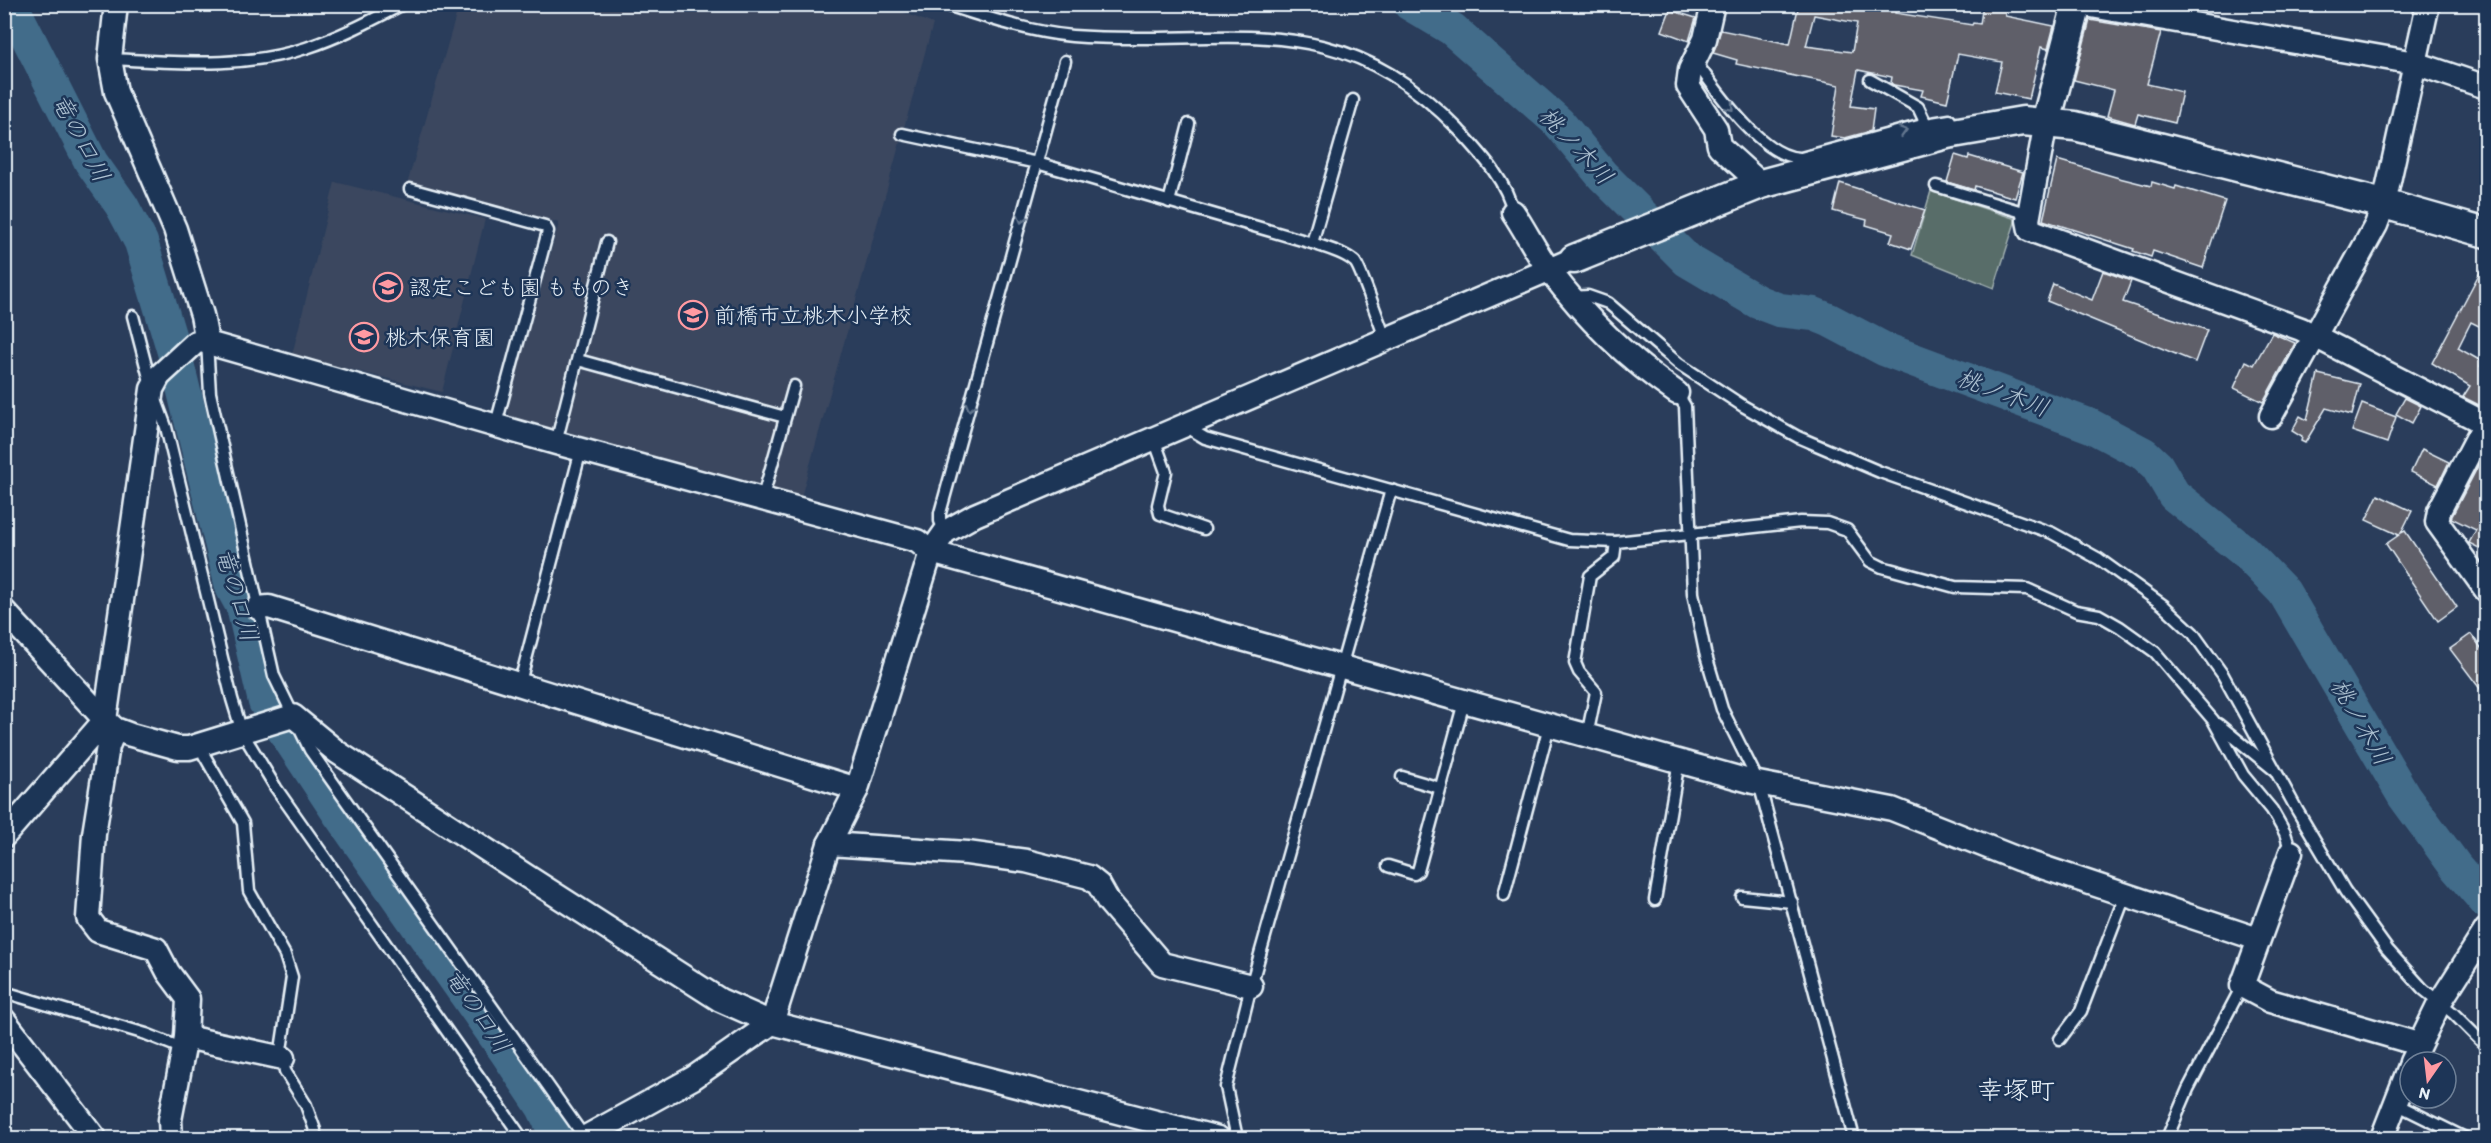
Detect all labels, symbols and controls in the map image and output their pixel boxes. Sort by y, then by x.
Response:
water label: 竜の口川 [46,89,117,187]
one-way arrow [1723,100,1734,111]
water label: 桃ノ木川 [1533,101,1620,191]
one-way arrow [1897,126,1908,138]
one-way arrow [1016,214,1029,224]
school or university icon: 認定こども園 もものき [372,271,404,303]
place label: 認定こども園 もものき [409,274,634,301]
school or university icon: 前橋市立桃木小学校 [677,299,709,331]
place label: 前橋市立桃木小学校 [714,302,912,329]
school or university icon: 桃木保育園 [348,321,380,353]
place label: 桃木保育園 [385,324,495,351]
water label: 桃ノ木川 [1953,362,2053,423]
one-way arrow [965,401,977,412]
water label: 竜の口川 [210,545,265,645]
water label: 桃ノ木川 [2325,673,2398,771]
water label: 竜の口川 [440,963,517,1059]
north arrow [2398,1050,2458,1110]
district label: 幸塚町 [1977,1074,2055,1106]
text: N [2417,1084,2432,1105]

